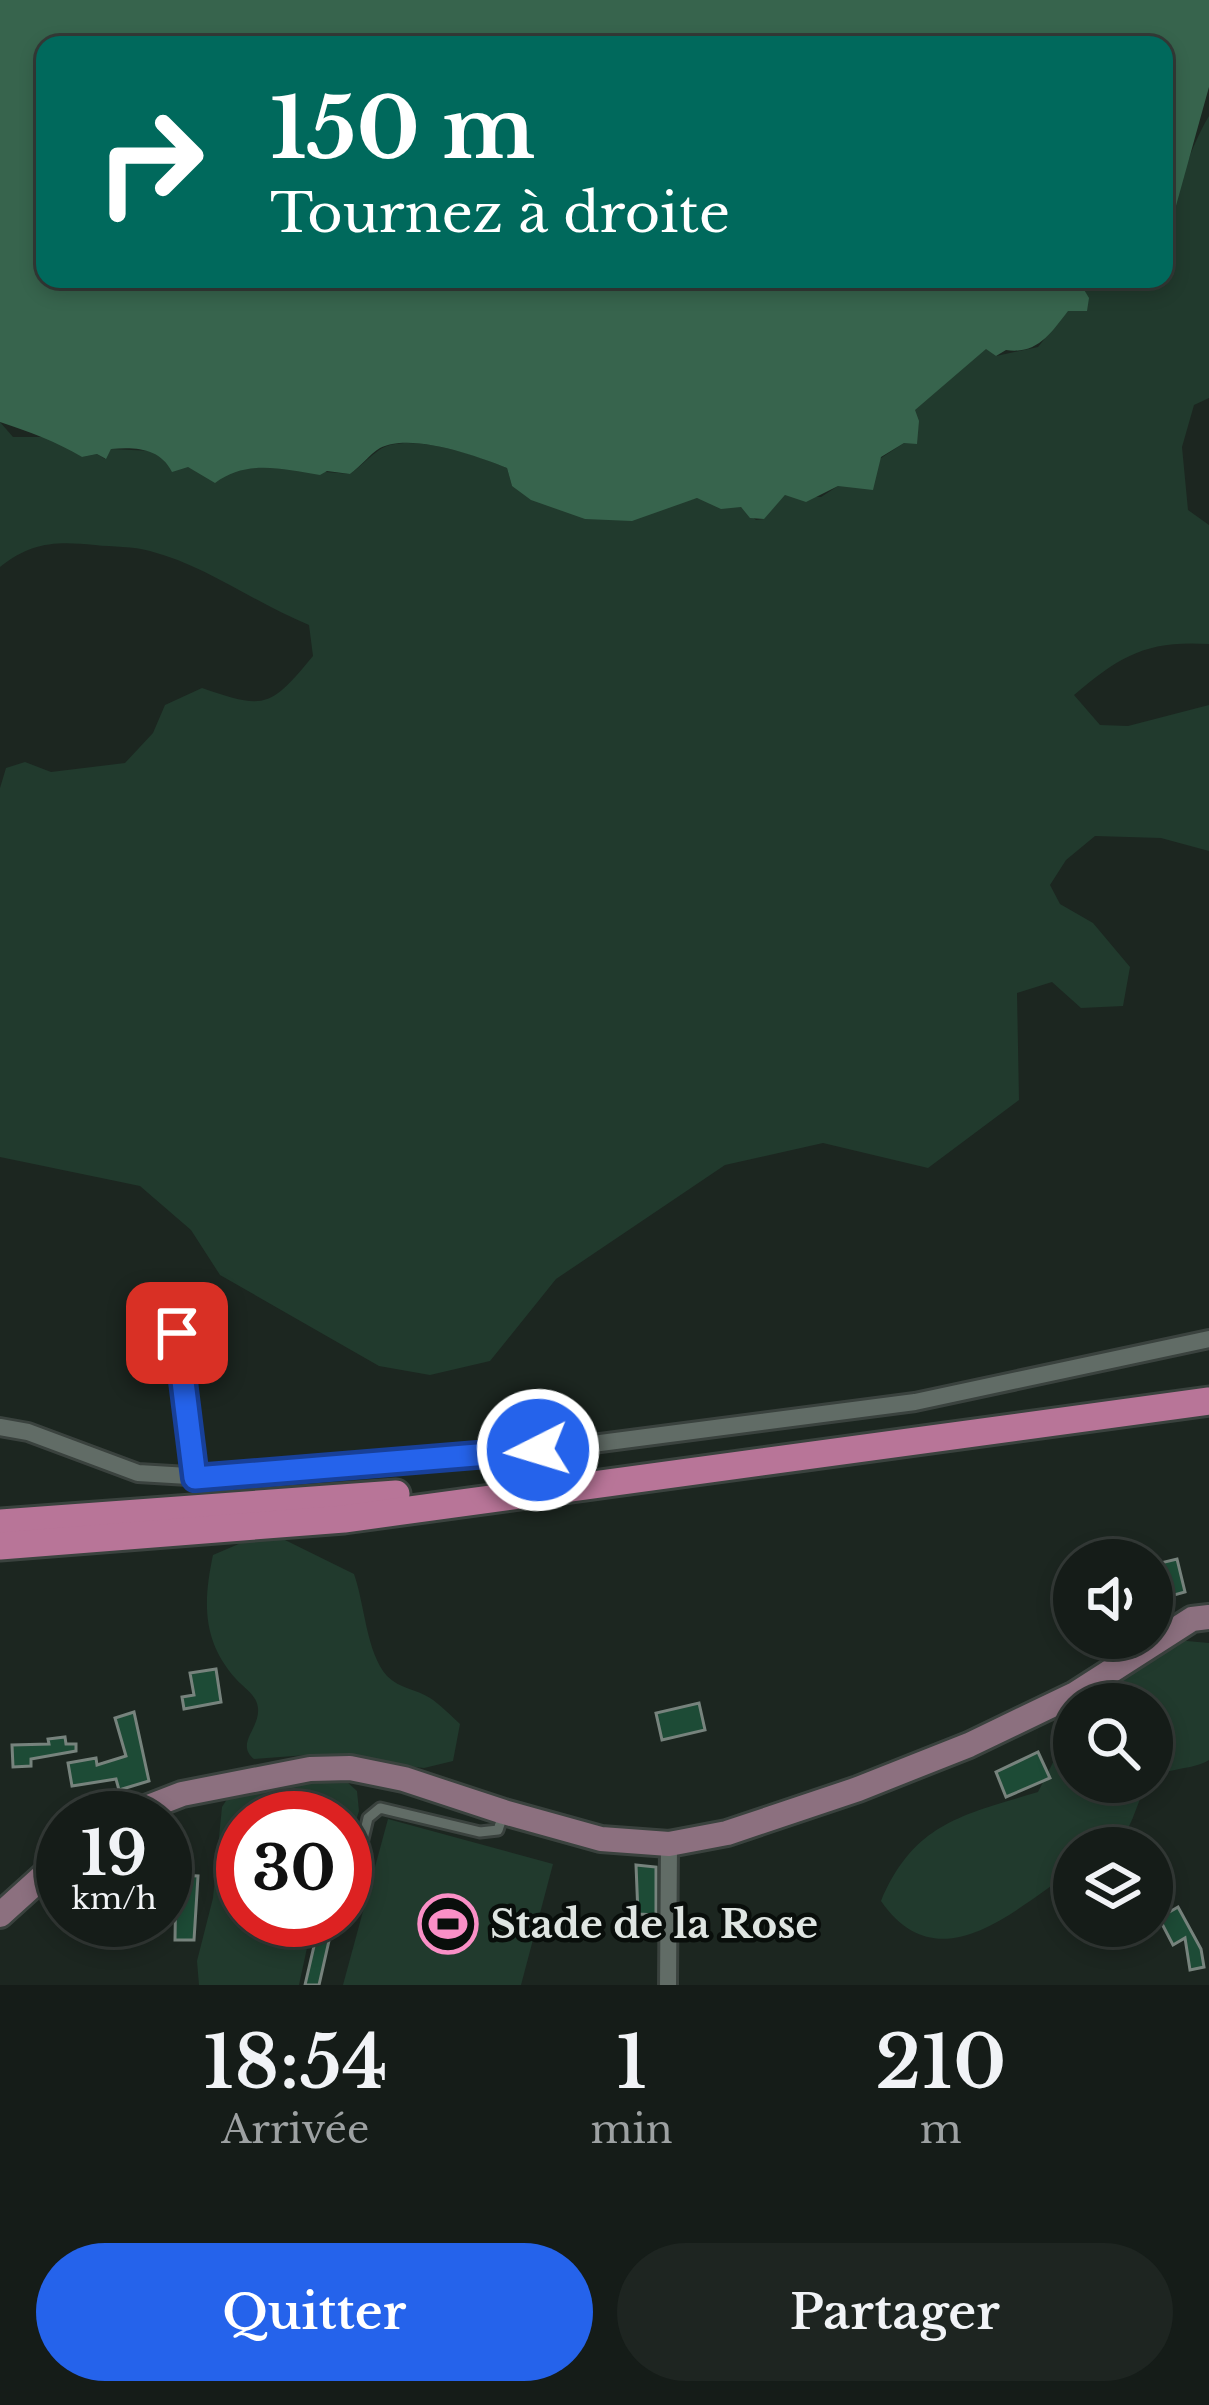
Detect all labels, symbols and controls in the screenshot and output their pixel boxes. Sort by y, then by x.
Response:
text: 150 m [270,77,535,181]
icon: right [72,84,228,240]
text: Tournez à droite [270,180,730,247]
pin [126,1282,228,1384]
icon: arrive [144,1300,210,1366]
position arrow [475,1387,601,1513]
map controls [1053,1539,1173,1947]
button: sound [1053,1539,1173,1659]
button: search [1053,1683,1173,1803]
speed limit sign: 30 [216,1791,372,1947]
text: 19 [81,1817,147,1891]
button: layers [1053,1827,1173,1947]
text: km/h [71,1880,157,1917]
sports icon: Stade de la Rose [417,1893,479,1955]
place label: Stade de la Rose [490,1900,818,1949]
text: 18:54 [203,2018,388,2107]
text: 1 [616,2018,647,2107]
text: 210 [875,2018,1006,2107]
text: Arrivée [221,2105,369,2154]
text: min [591,2105,673,2154]
text: m [920,2105,962,2154]
button: Quitter [36,2243,593,2381]
button: Partager [617,2243,1173,2381]

